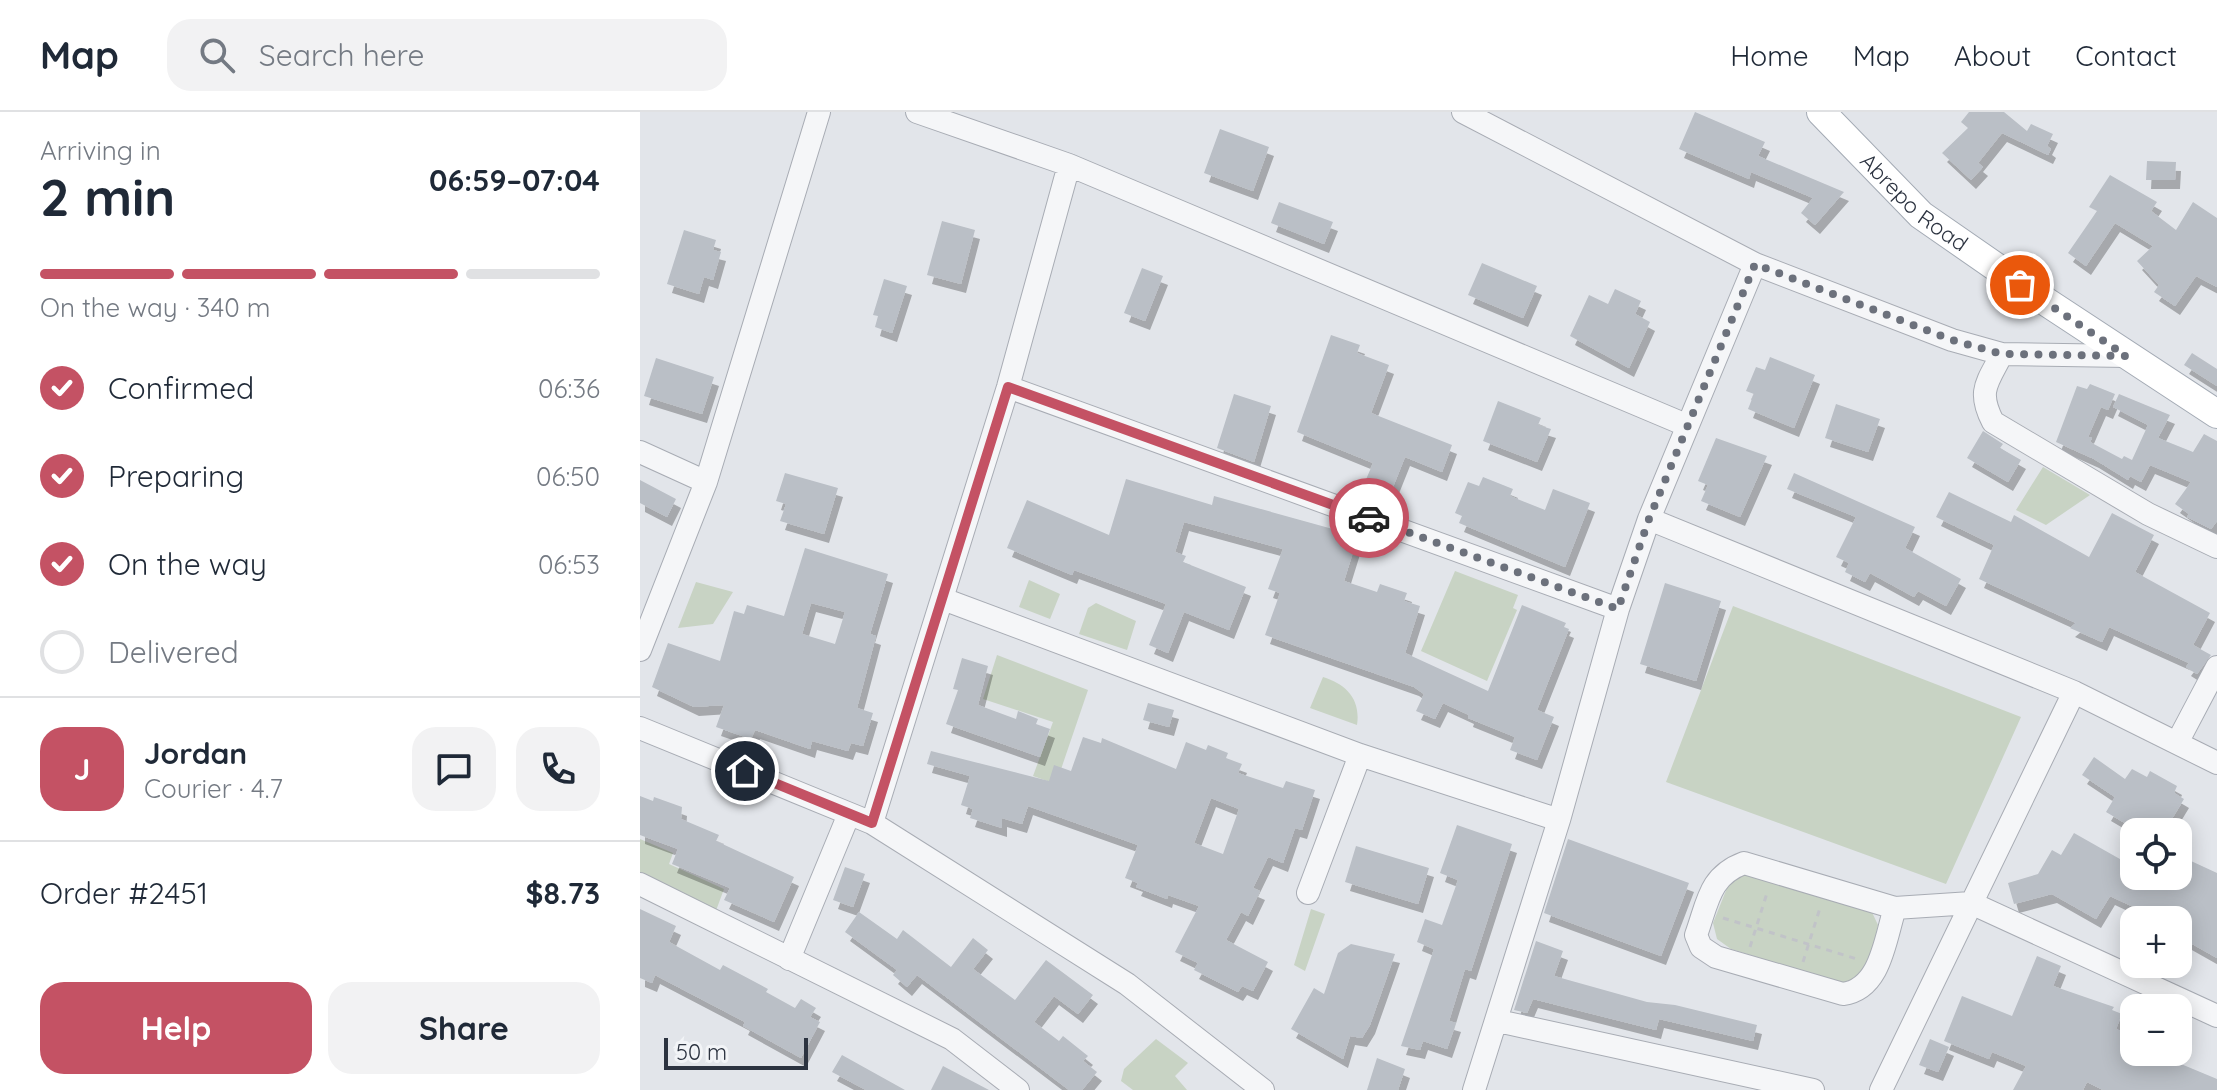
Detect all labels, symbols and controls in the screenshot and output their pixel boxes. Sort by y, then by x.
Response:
search box [167,19,727,91]
text: Map [40,31,119,79]
icon: search [195,33,239,77]
text: Search here [259,36,424,74]
text: Home [1730,38,1809,73]
text: Map [1853,38,1910,73]
text: About [1954,38,2031,73]
text: Contact [2075,38,2177,73]
text: Arriving in [40,134,161,167]
street label: Abrepo Road [1854,147,1973,257]
text: 06:59–07:04 [429,161,600,199]
text: 2 min [40,164,175,229]
pin [1986,251,2054,319]
icon: bag [1998,263,2042,307]
text: On the way · 340 m [40,291,270,324]
icon: check [40,366,84,410]
text: Confirmed [108,369,254,407]
text: 06:36 [538,372,600,405]
icon: check [40,454,84,498]
text: Preparing [108,457,244,495]
text: 06:50 [536,460,600,493]
courier [1329,478,1409,558]
icon: car [1347,496,1391,540]
icon: check [40,542,84,586]
text: On the way [108,545,267,583]
text: 06:53 [538,548,600,581]
text: Delivered [108,633,239,671]
button: chat [412,727,496,811]
button: phone [516,727,600,811]
text: Jordan [144,734,247,772]
pin [711,737,779,805]
icon: home [723,749,767,793]
text: J [74,750,90,788]
text: Courier · 4.7 [144,772,283,805]
map controls [2120,818,2192,1066]
button: locate [2120,818,2192,890]
text: Order #2451 [40,874,208,912]
text: $8.73 [526,874,600,912]
button: + [2120,906,2192,978]
button: Help [40,982,312,1074]
button: Share [328,982,600,1074]
button: − [2120,994,2192,1066]
scale bar [664,1034,808,1070]
text: 50 m [676,1038,727,1066]

